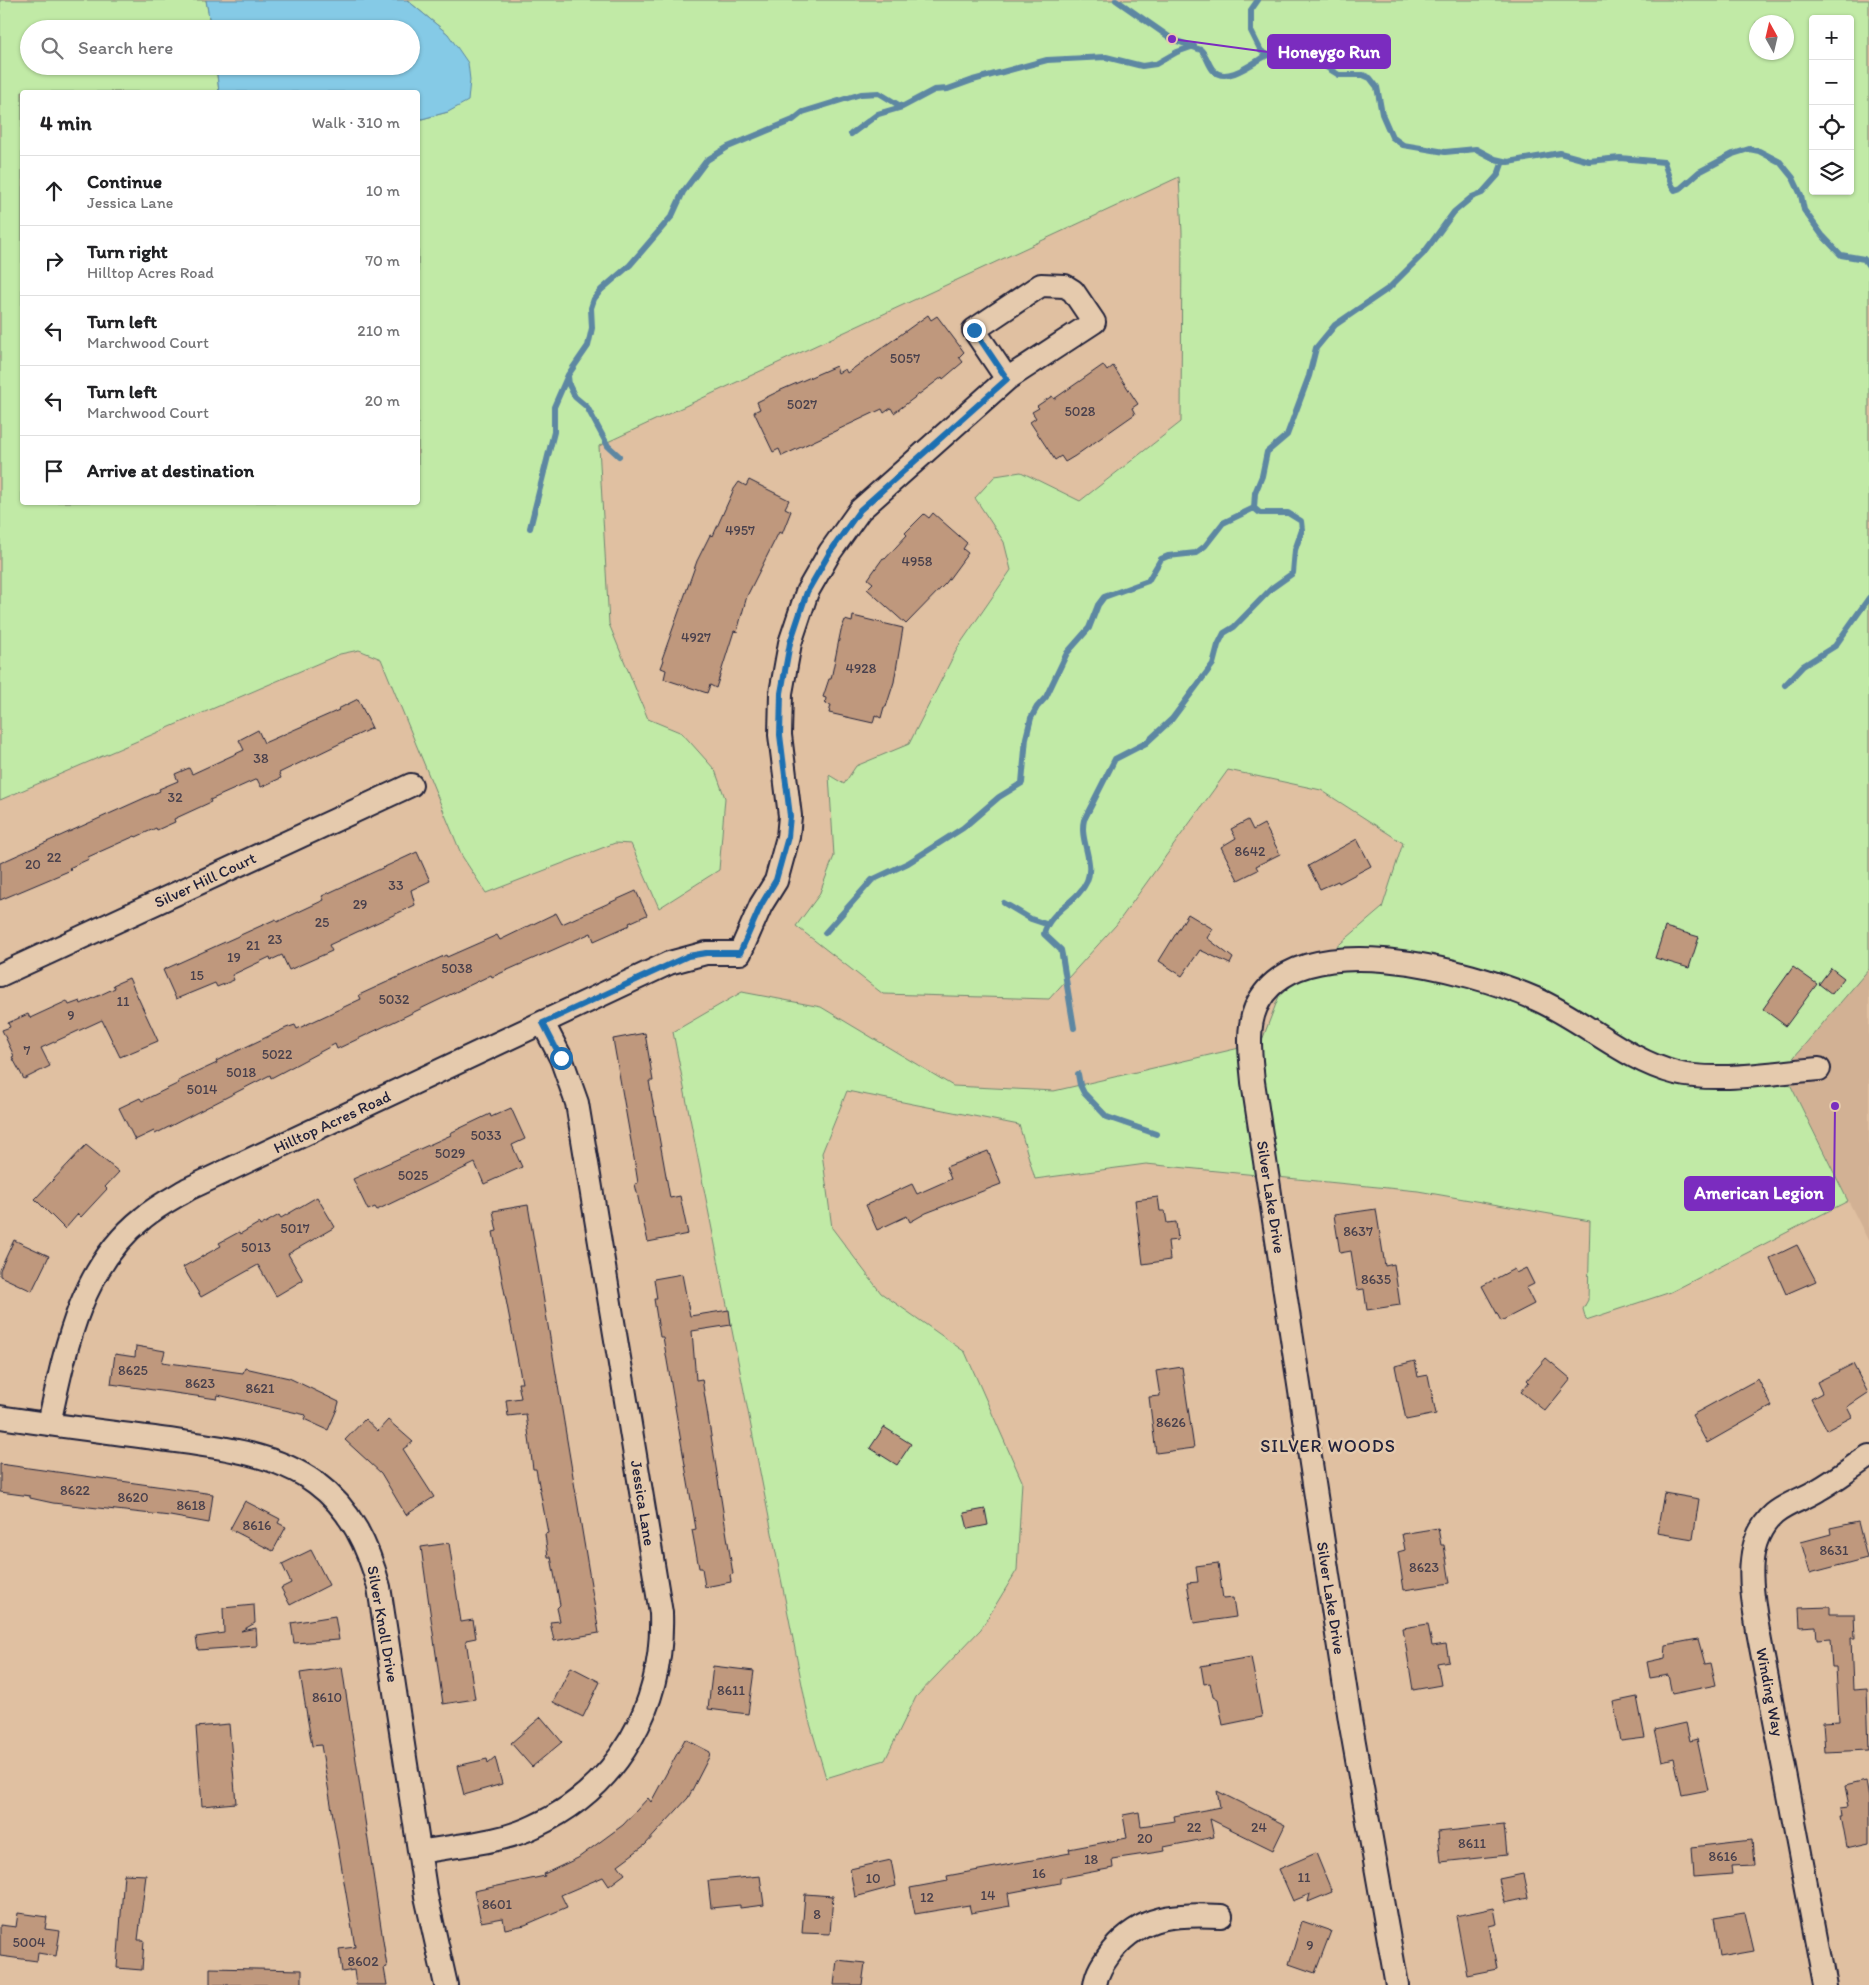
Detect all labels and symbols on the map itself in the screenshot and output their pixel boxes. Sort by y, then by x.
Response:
north arrow [1749,15,1794,60]
callout: Honeygo Run [1268,35,1390,68]
text: Honeygo Run [1278,41,1381,63]
route end [963,319,986,342]
house number: 5057 [890,350,920,367]
house number: 5027 [787,396,817,413]
house number: 5028 [1064,403,1096,420]
house number: 4957 [725,522,755,539]
house number: 4958 [902,553,933,570]
house number: 4927 [681,629,711,646]
house number: 4928 [846,660,877,677]
house number: 38 [253,750,269,767]
house number: 32 [168,789,183,806]
house number: 8642 [1235,843,1266,860]
street label: Silver Hill Court [151,848,259,912]
house number: 22 [47,849,62,866]
house number: 20 [25,856,41,873]
house number: 33 [388,877,404,894]
house number: 29 [353,896,367,913]
house number: 25 [315,914,329,931]
house number: 23 [268,931,283,948]
house number: 21 [246,937,260,954]
house number: 19 [227,949,241,966]
house number: 5038 [441,960,473,977]
house number: 15 [190,967,204,984]
house number: 5032 [379,991,410,1008]
house number: 11 [117,993,130,1010]
house number: 9 [67,1007,75,1024]
house number: 7 [24,1042,31,1059]
house number: 5022 [262,1046,293,1063]
route start [550,1047,573,1070]
house number: 5018 [226,1064,256,1081]
house number: 5014 [187,1081,218,1098]
street label: Hilltop Acres Road [270,1086,394,1157]
house number: 5033 [470,1127,502,1144]
street label: Silver Lake Drive [1253,1139,1289,1255]
house number: 5029 [435,1145,465,1162]
house number: 5025 [398,1167,428,1184]
callout: American Legion [1685,1177,1834,1210]
text: American Legion [1693,1182,1825,1204]
house number: 5017 [280,1220,310,1237]
house number: 8637 [1343,1223,1373,1240]
house number: 5013 [241,1239,271,1256]
house number: 8635 [1361,1271,1391,1288]
house number: 8625 [118,1362,148,1379]
house number: 8623 [185,1375,215,1392]
house number: 8621 [246,1380,275,1397]
house number: 8626 [1156,1414,1186,1431]
district label: SILVER WOODS [1260,1435,1396,1457]
street label: Jessica Lane [627,1459,659,1547]
house number: 8622 [60,1482,91,1499]
house number: 8620 [117,1489,149,1506]
house number: 8618 [176,1497,206,1514]
house number: 8616 [243,1517,271,1534]
street label: Silver Lake Drive [1313,1540,1349,1656]
house number: 8631 [1819,1542,1849,1559]
house number: 8623 [1409,1559,1439,1576]
street label: Silver Knoll Drive [363,1564,403,1684]
street label: Winding Way [1752,1646,1788,1738]
house number: 8611 [717,1682,746,1699]
house number: 8610 [312,1689,342,1706]
house number: 22 [1187,1819,1202,1836]
house number: 24 [1251,1819,1267,1836]
house number: 20 [1137,1830,1153,1847]
house number: 8611 [1458,1835,1487,1852]
house number: 8616 [1709,1848,1737,1865]
house number: 18 [1084,1851,1098,1868]
house number: 16 [1032,1865,1046,1882]
house number: 11 [1298,1869,1311,1886]
house number: 10 [865,1870,881,1887]
house number: 14 [981,1887,996,1904]
house number: 12 [920,1889,935,1906]
house number: 8601 [482,1896,513,1913]
house number: 8 [813,1906,821,1923]
house number: 5004 [12,1934,46,1951]
house number: 9 [1306,1937,1314,1954]
house number: 8602 [347,1953,379,1970]

